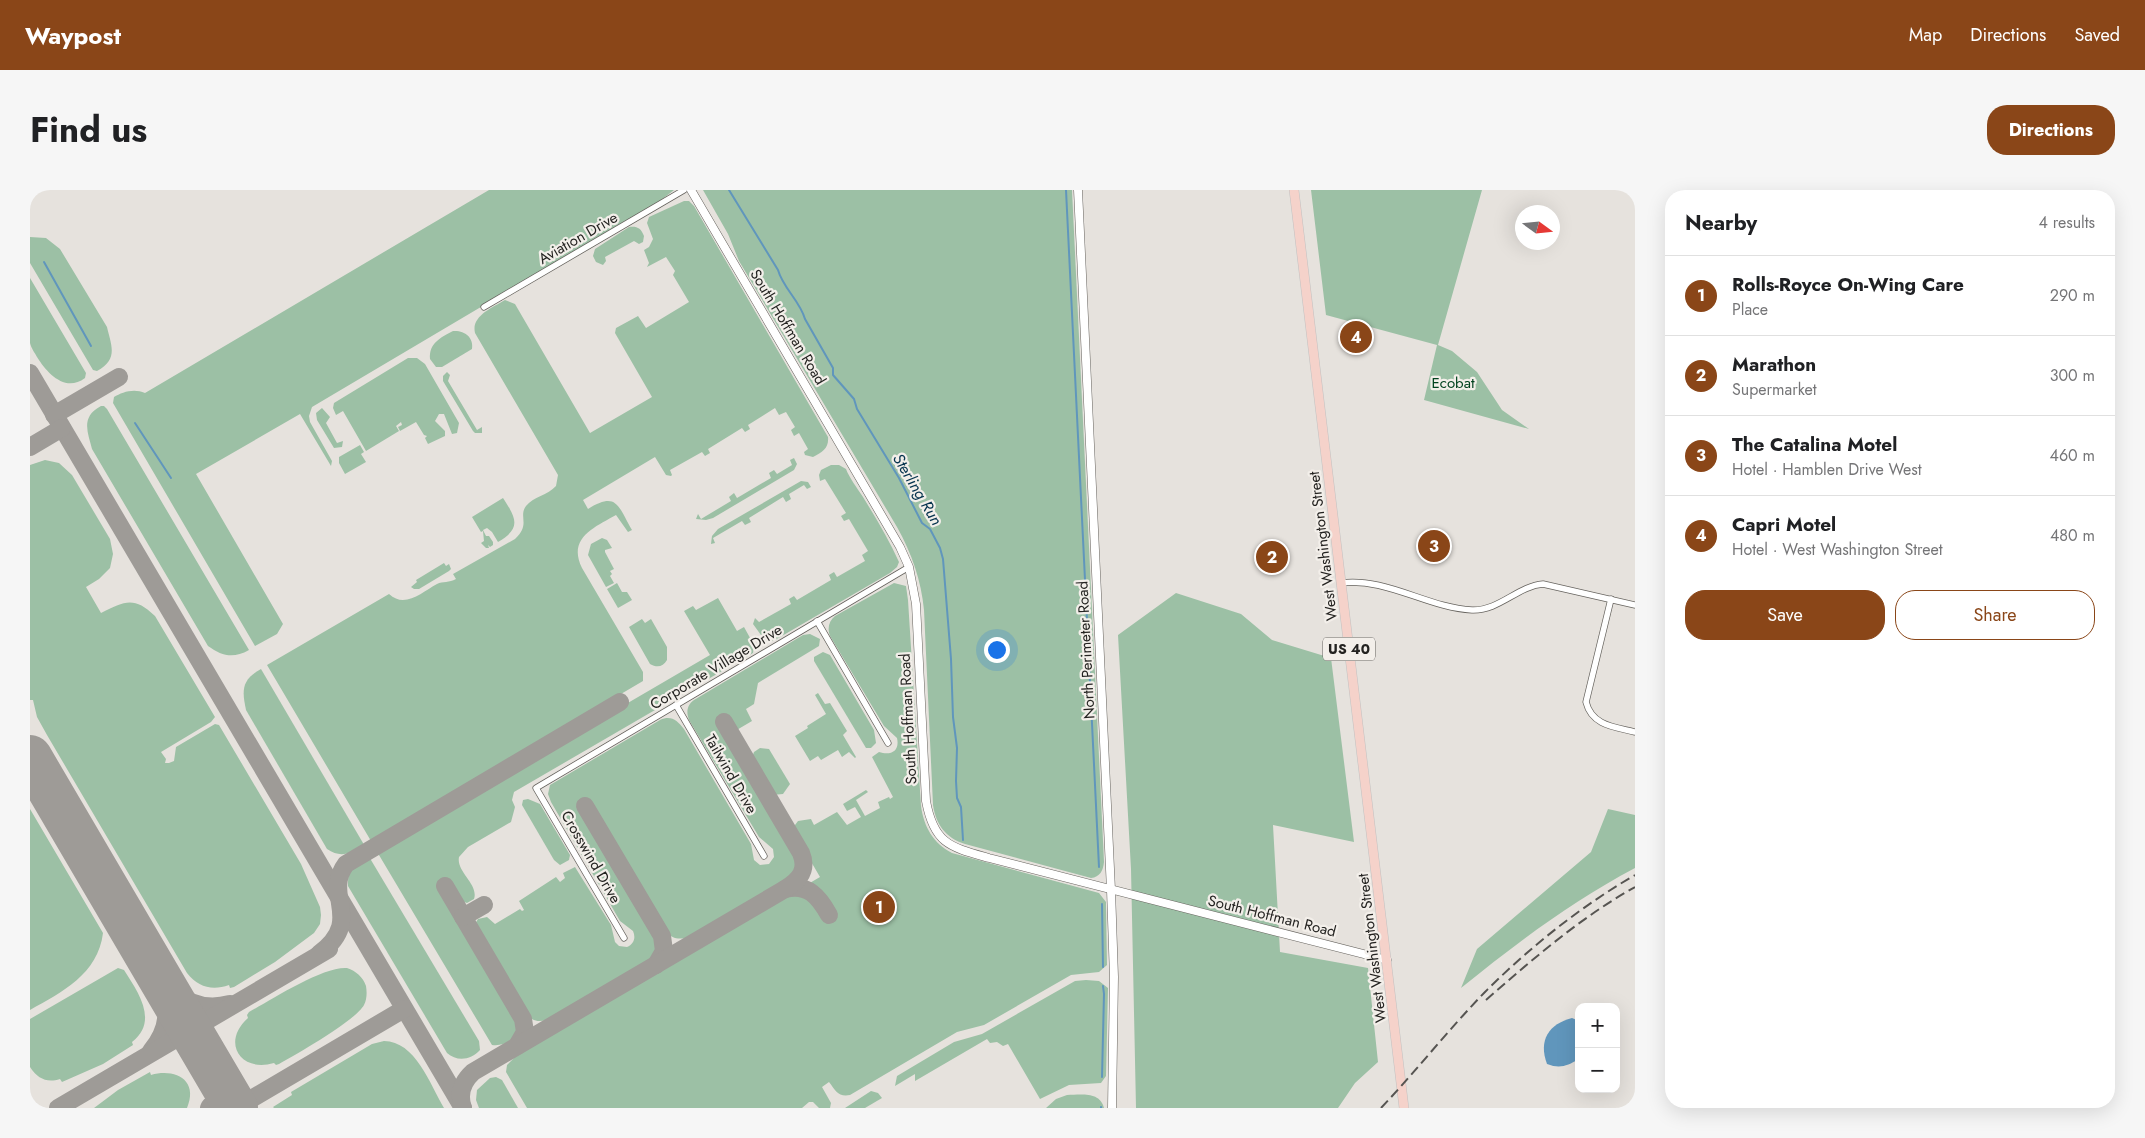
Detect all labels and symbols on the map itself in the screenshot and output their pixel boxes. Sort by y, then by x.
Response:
north arrow [1515,205,1560,250]
street label: Aviation Drive [534,206,622,270]
street label: South Hoffman Road [745,265,831,389]
pin: 4 [1340,318,1372,356]
park label: Ecobat [1432,372,1475,394]
water label: Sterling Run [887,449,948,529]
street label: West Washington Street [1303,470,1343,622]
pin: 3 [1418,527,1450,565]
pin: 2 [1256,538,1288,576]
street label: North Perimeter Road [1071,580,1101,720]
street label: Corporate Village Drive [646,619,786,715]
your location [984,637,1010,663]
road number: US 40 [1323,638,1375,660]
street label: South Hoffman Road [894,653,922,785]
street label: Tailwind Drive [699,730,763,818]
street label: Crosswind Drive [556,807,627,908]
street label: West Washington Street [1352,872,1392,1024]
pin: 1 [863,888,895,926]
street label: South Hoffman Road [1206,889,1338,943]

